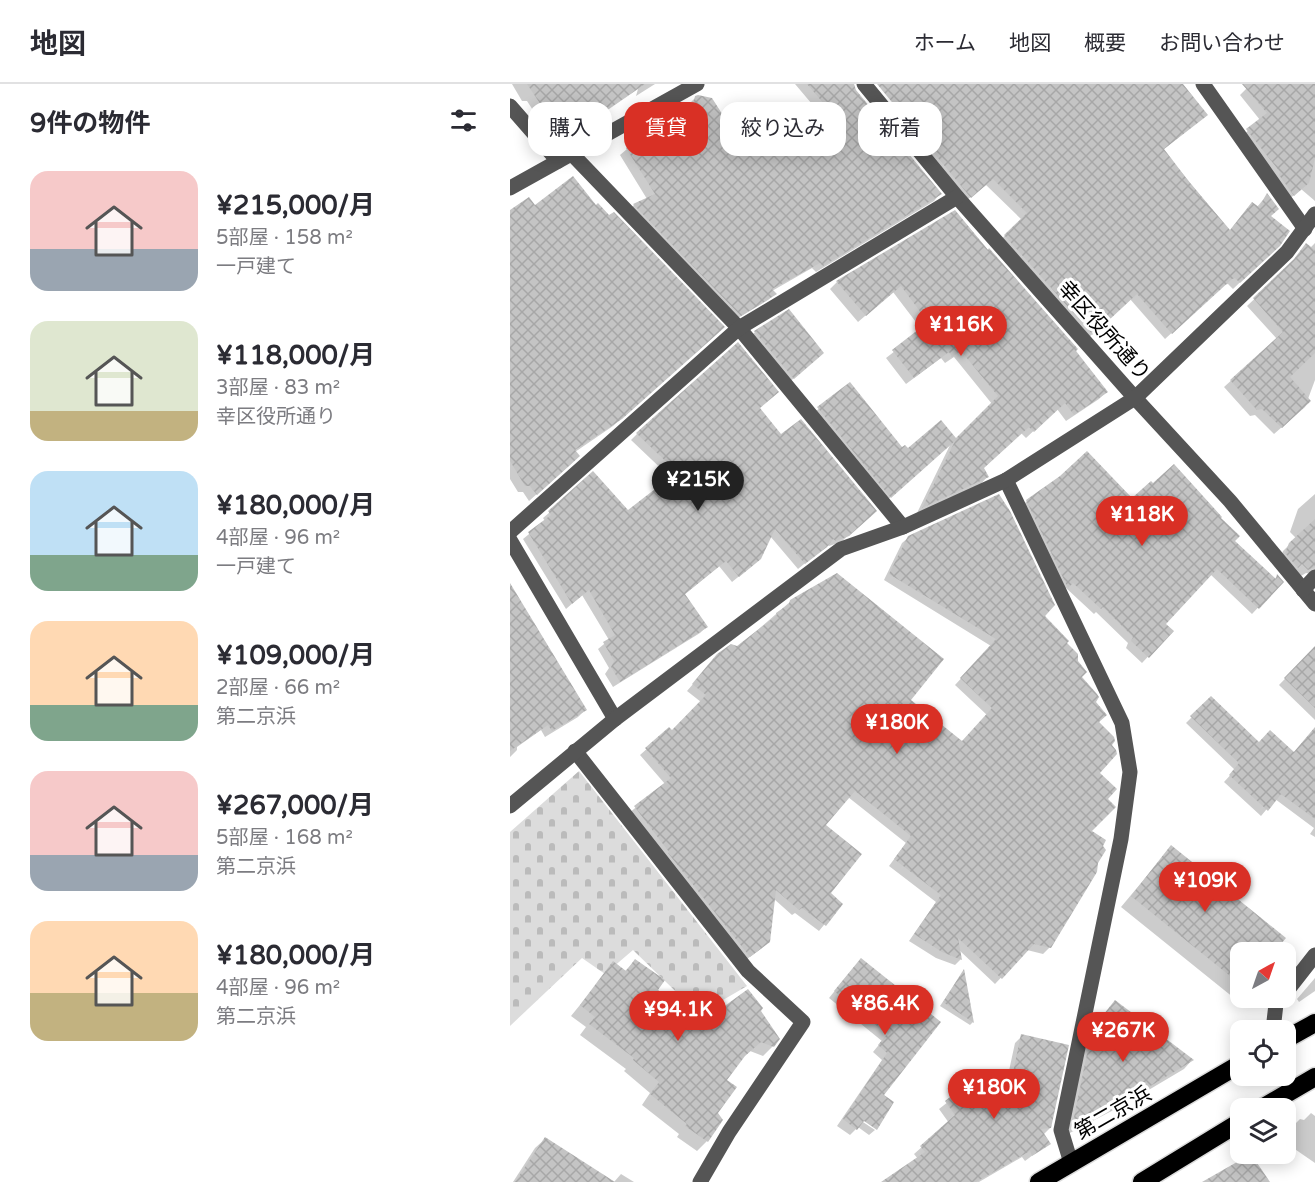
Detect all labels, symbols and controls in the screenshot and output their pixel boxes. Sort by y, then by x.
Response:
text: 地図 [30,27,86,61]
text: ホーム [914,31,976,56]
text: 地図 [1009,31,1051,56]
text: 概要 [1084,31,1126,56]
text: お問い合わせ [1159,31,1285,56]
chip: 購入 [528,102,612,156]
chip: 賃貸 [624,102,708,156]
chip: 絞り込み [720,102,846,156]
chip: 新着 [858,102,942,156]
icon: filters [447,104,480,137]
text: 9件の物件 [30,108,150,139]
text: ¥215,000/月 [216,190,375,221]
icon: home [78,195,150,267]
text: 5部屋 · 158 m² [216,226,353,250]
text: 一戸建て [216,255,296,279]
street label: 幸区役所通り [1053,276,1155,386]
pin: ¥116K [919,306,1003,357]
text: ¥116K [929,313,993,337]
text: ¥118,000/月 [216,340,375,371]
icon: home [78,345,150,417]
text: 3部屋 · 83 m² [216,376,340,400]
text: 幸区役所通り [216,405,336,429]
pin: ¥215K [656,461,740,512]
text: ¥215K [666,468,730,492]
text: ¥180,000/月 [216,490,375,521]
icon: home [78,495,150,567]
pin: ¥118K [1100,496,1184,547]
text: ¥118K [1110,503,1174,527]
text: 4部屋 · 96 m² [216,526,340,550]
text: 一戸建て [216,555,296,579]
text: ¥109,000/月 [216,640,375,671]
icon: home [78,645,150,717]
text: 2部屋 · 66 m² [216,676,340,700]
pin: ¥180K [855,704,939,755]
text: 第二京浜 [216,705,296,729]
text: ¥180K [865,711,929,735]
text: ¥267,000/月 [216,790,374,821]
icon: home [78,795,150,867]
text: 5部屋 · 168 m² [216,826,353,850]
text: 第二京浜 [216,855,296,879]
pin: ¥109K [1163,862,1247,913]
text: ¥109K [1173,869,1237,893]
text: ¥180,000/月 [216,940,375,971]
north arrow [1230,942,1296,1008]
map controls [1230,942,1296,1164]
icon: home [78,945,150,1017]
text: 4部屋 · 96 m² [216,976,340,1000]
pin: ¥86.4K [836,985,934,1036]
pin: ¥94.1K [629,991,727,1042]
text: ¥86.4K [850,992,920,1016]
text: ¥94.1K [643,998,713,1022]
text: 第二京浜 [216,1005,296,1029]
pin: ¥267K [1081,1012,1165,1063]
text: ¥267K [1091,1019,1155,1043]
button: locate [1230,1020,1296,1086]
pin: ¥180K [952,1069,1036,1120]
text: ¥180K [962,1076,1026,1100]
street label: 第二京浜 [1070,1081,1156,1145]
button: layers [1230,1098,1296,1164]

